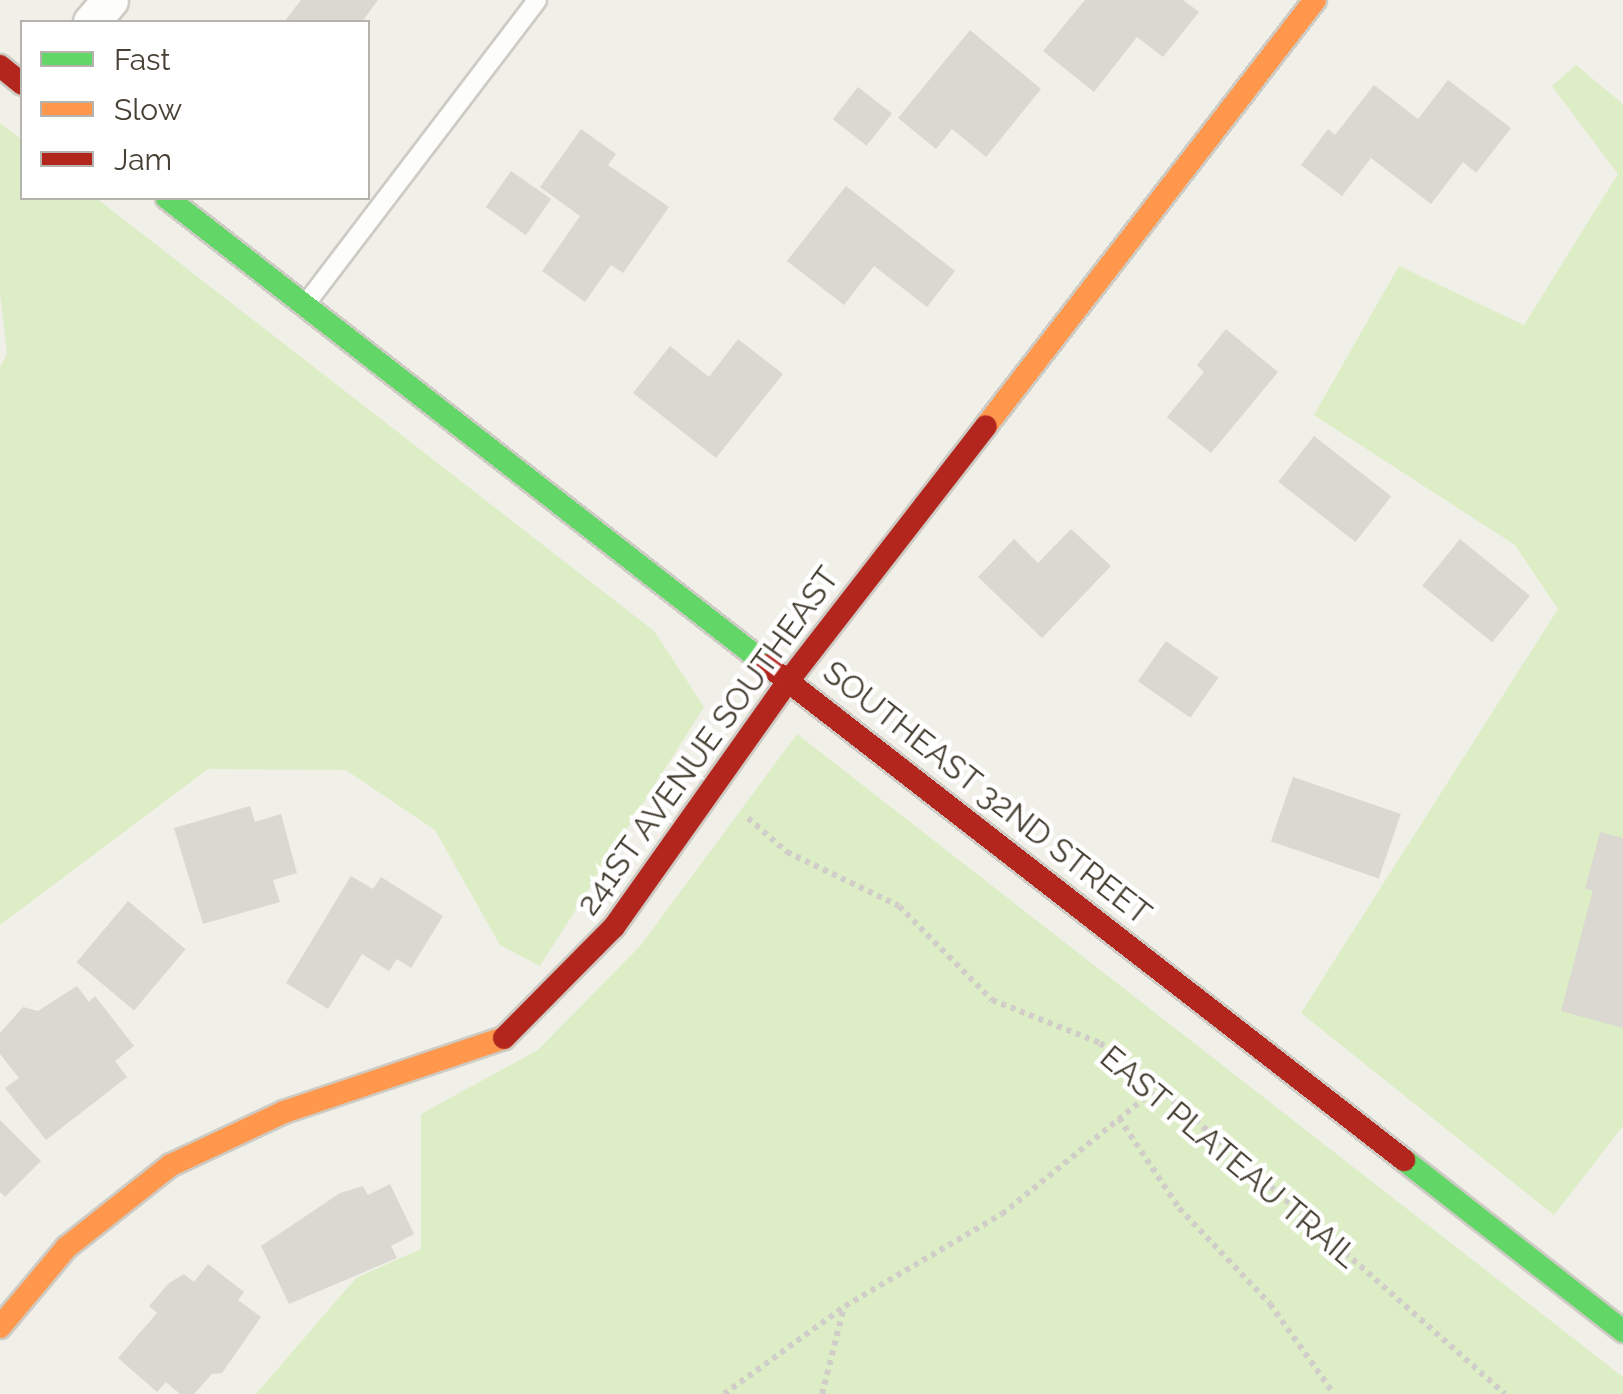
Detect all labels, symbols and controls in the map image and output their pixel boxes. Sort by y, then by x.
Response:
legend [20,20,370,200]
text: Fast [114,42,171,77]
text: Slow [114,92,182,127]
text: Jam [114,142,172,177]
street label: 241ST AVENUE SOUTHEAST [568,559,848,923]
street label: SOUTHEAST 32ND STREET [815,653,1159,933]
street label: EAST PLATEAU TRAIL [1092,1037,1366,1277]

